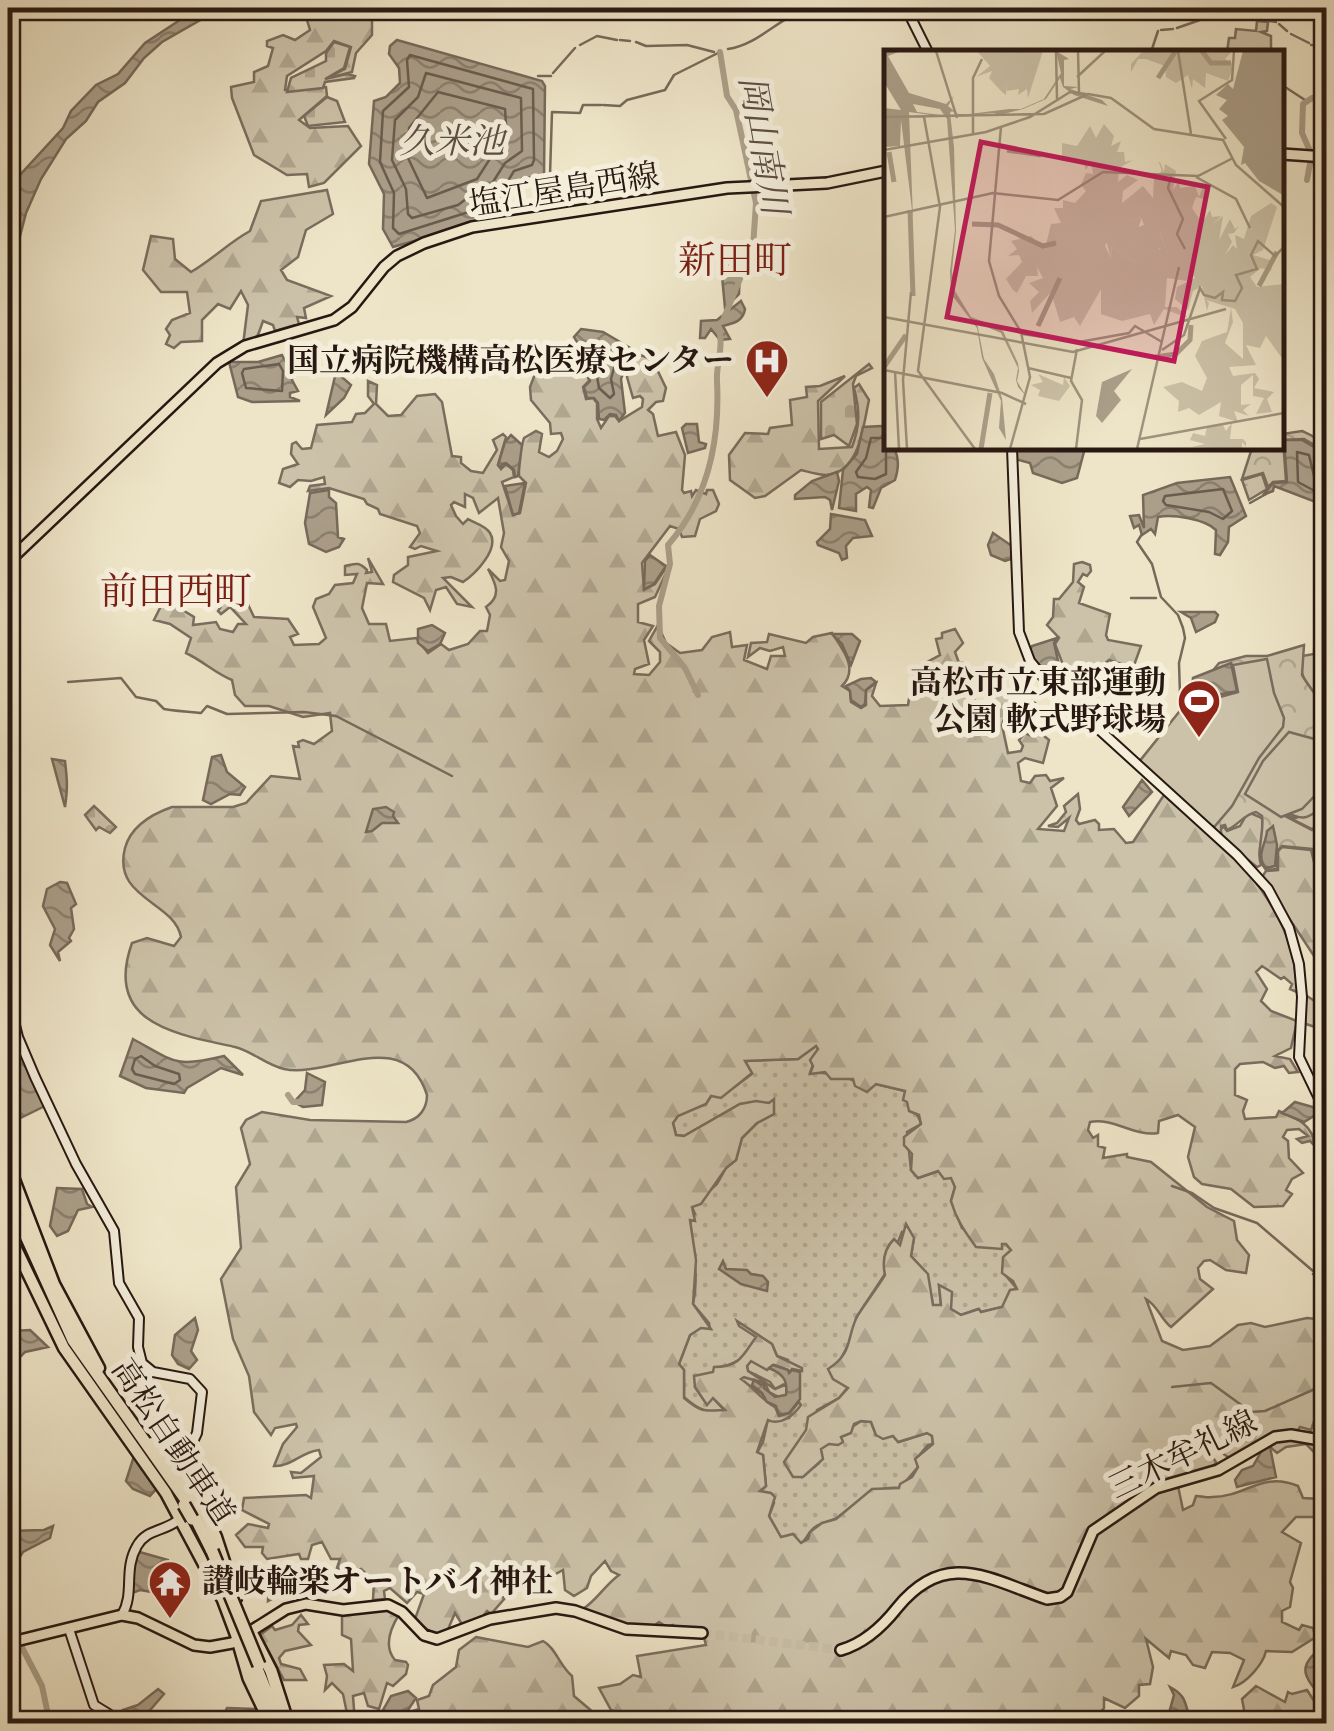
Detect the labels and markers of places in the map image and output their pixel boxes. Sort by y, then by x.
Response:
hospital icon: 国立病院機構高松医療センター [744,338,790,399]
place label: 国立病院機構高松医療センター [287,339,734,383]
place label: 高松市立東部運動 公園 軟式野球場 [910,661,1166,742]
sports icon: 高松市立東部運動 公園 軟式野球場 [1176,678,1222,739]
temple icon: 讃岐輪楽オートバイ神社 [147,1559,193,1620]
place label: 讃岐輪楽オートバイ神社 [202,1560,553,1604]

